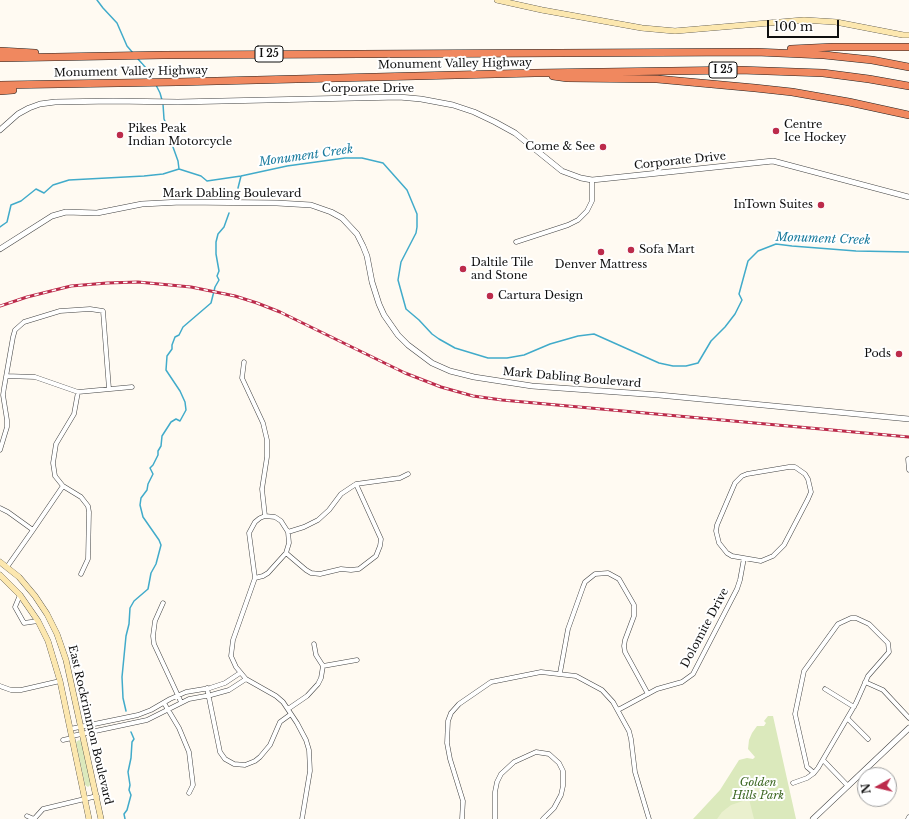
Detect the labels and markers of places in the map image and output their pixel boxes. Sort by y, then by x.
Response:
place label: Centre Ice Hockey [784,118,846,144]
place label: Pikes Peak Indian Motorcycle [128,122,232,148]
marker: Centre Ice Hockey [771,126,781,136]
marker: Pikes Peak Indian Motorcycle [115,130,125,140]
place label: Come & See [525,140,595,154]
marker: Come & See [598,142,608,152]
place label: InTown Suites [734,198,813,212]
marker: InTown Suites [816,200,826,210]
place label: Sofa Mart [639,243,695,257]
marker: Sofa Mart [626,245,636,255]
marker: Denver Mattress [596,247,606,257]
place label: Daltile Tile and Stone [471,256,533,282]
place label: Denver Mattress [555,258,647,272]
marker: Daltile Tile and Stone [458,264,468,274]
place label: Cartura Design [498,289,583,303]
marker: Cartura Design [485,291,495,301]
place label: Pods [864,347,891,361]
marker: Pods [894,349,904,359]

